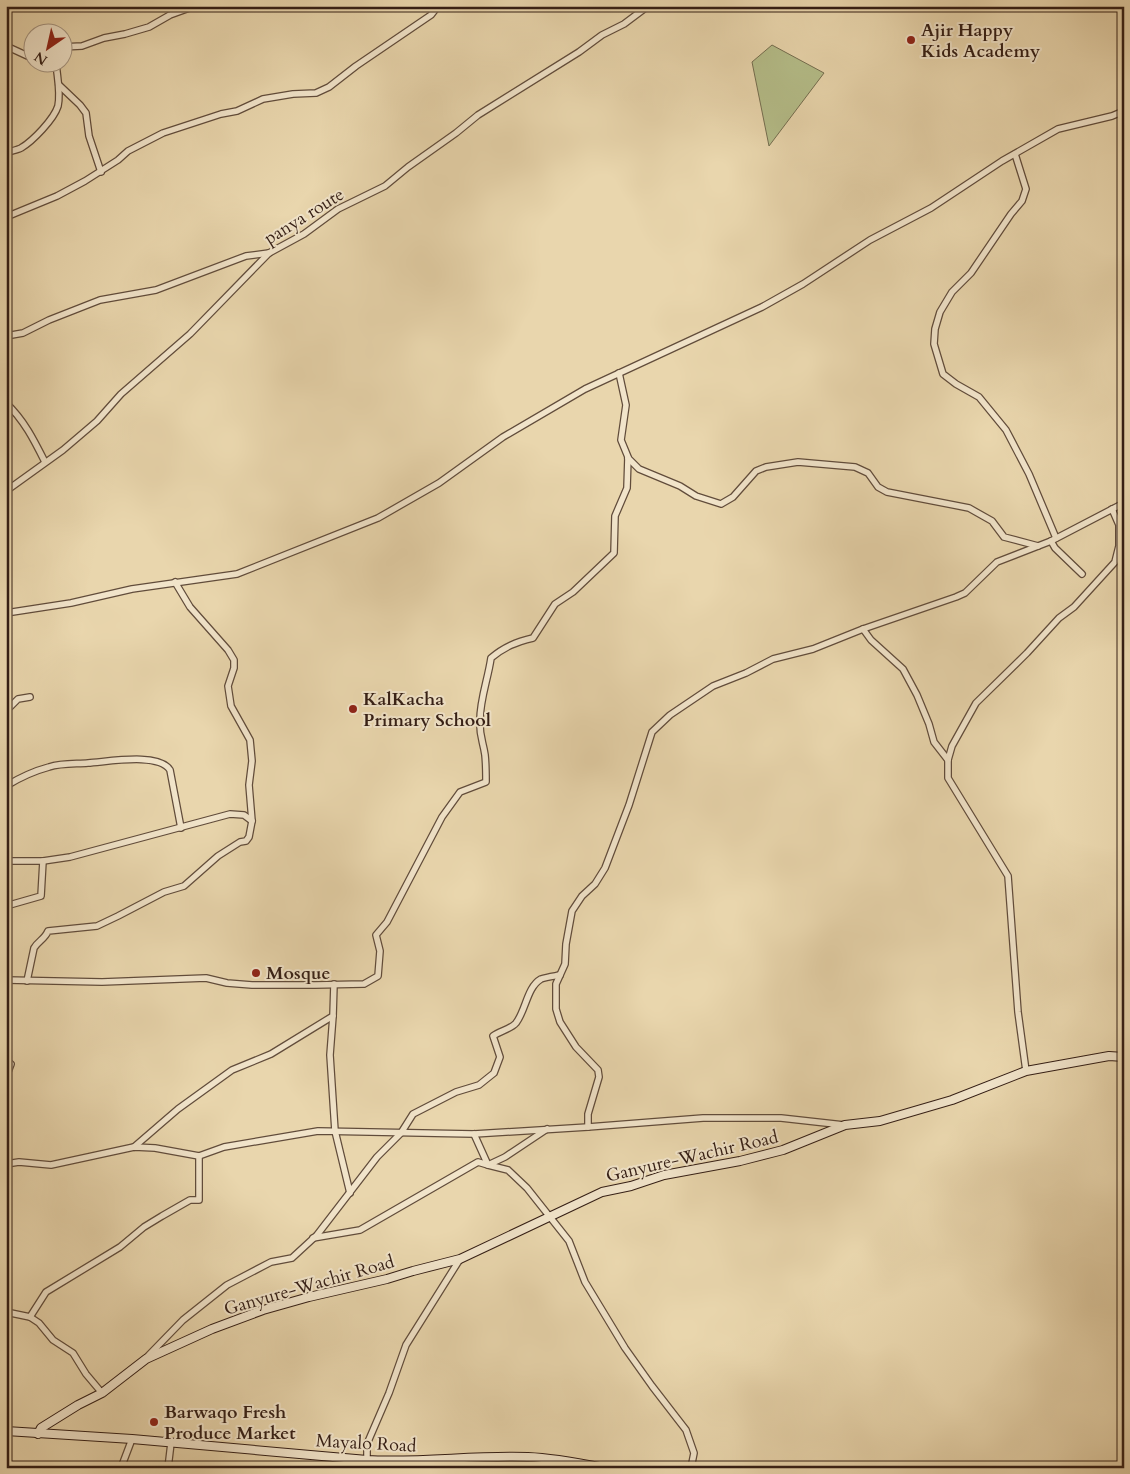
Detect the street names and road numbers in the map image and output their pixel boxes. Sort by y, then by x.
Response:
street label: panya route [260,182,349,251]
street label: Ganyure-Wachir Road [603,1124,781,1188]
street label: Ganyure-Wachir Road [221,1249,398,1322]
street label: Mayalo Road [315,1428,417,1459]

